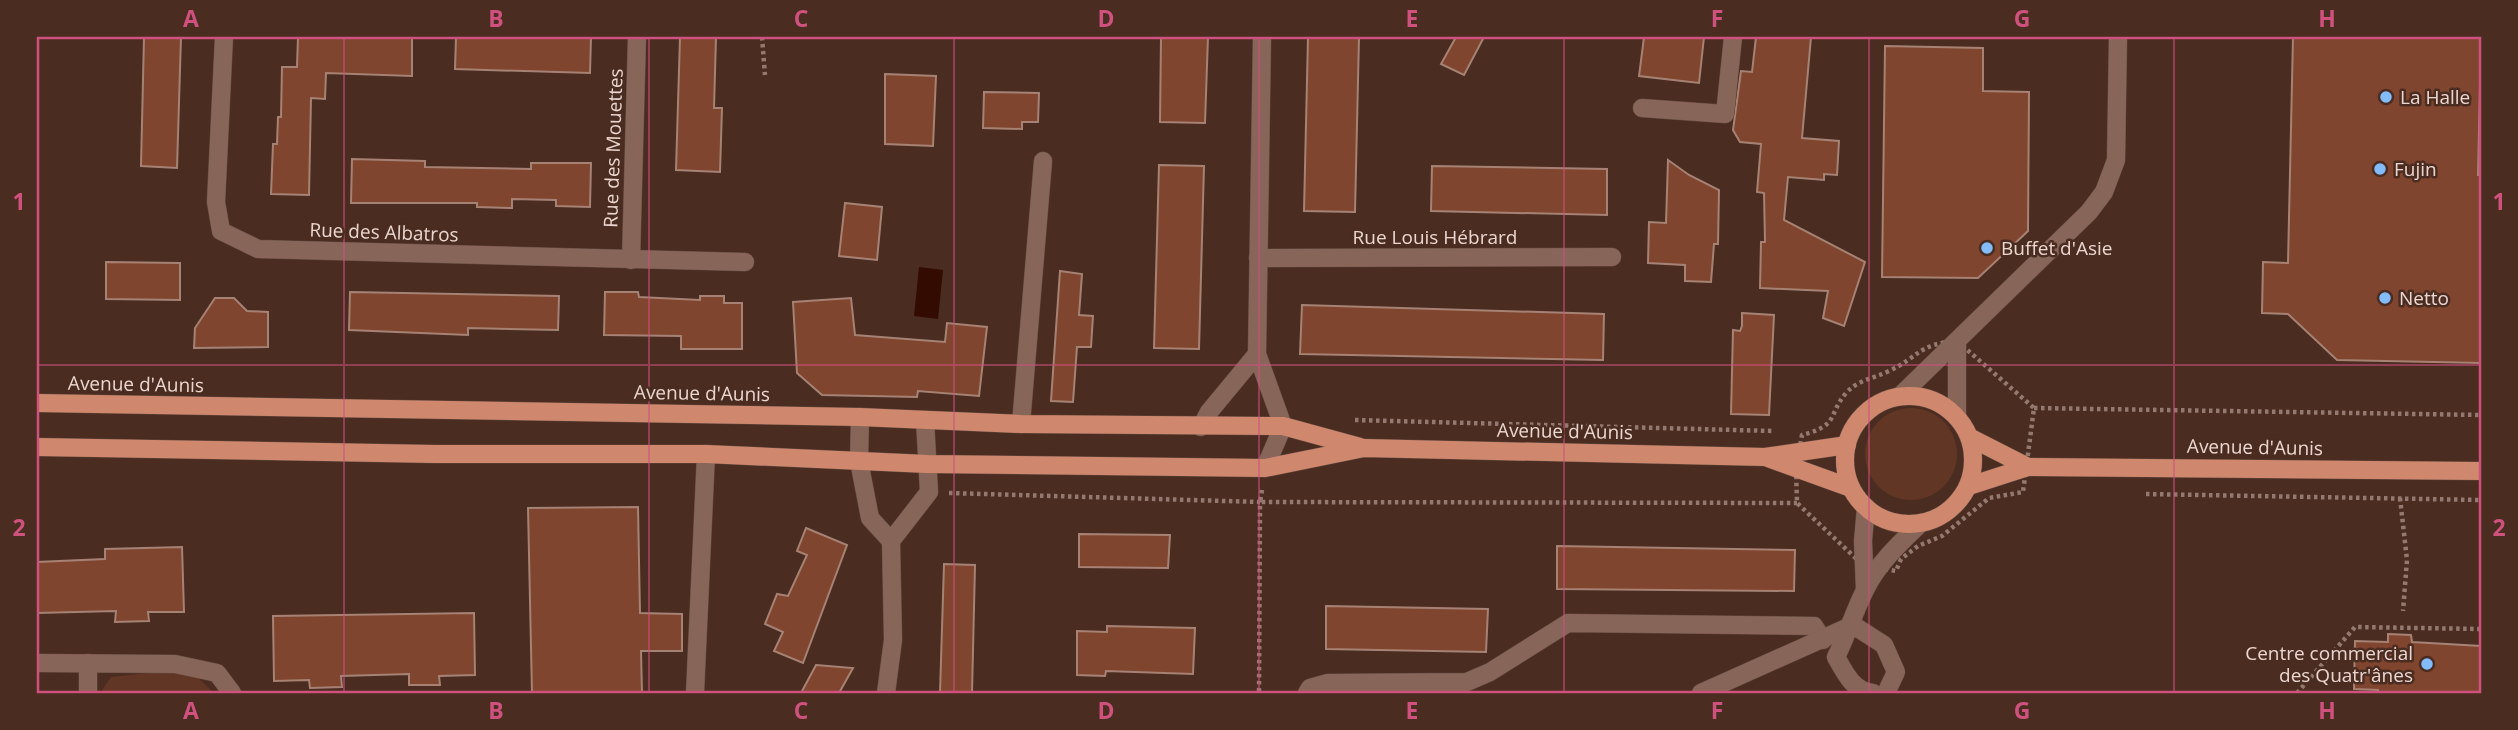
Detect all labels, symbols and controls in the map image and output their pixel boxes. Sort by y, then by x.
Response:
text: A [183,2,199,34]
text: B [488,2,504,34]
text: C [794,2,808,34]
text: D [1097,2,1115,34]
text: E [1406,2,1418,34]
text: F [1711,2,1723,34]
text: G [2014,2,2030,34]
text: H [2318,2,2336,34]
street label: Rue des Mouettes [597,68,629,228]
place label: La Halle [2400,84,2470,110]
marker: La Halle [2378,89,2394,105]
place label: Fujin [2394,156,2437,182]
marker: Fujin [2372,161,2388,177]
text: 1 [12,185,26,217]
text: 1 [2492,185,2506,217]
street label: Rue des Albatros [309,216,459,248]
street label: Rue Louis Hébrard [1353,224,1517,250]
place label: Buffet d'Asie [2001,235,2112,261]
marker: Buffet d'Asie [1979,240,1995,256]
place label: Netto [2399,285,2449,311]
marker: Netto [2377,290,2393,306]
street label: Avenue d'Aunis [68,370,204,398]
street label: Avenue d'Aunis [634,379,770,407]
street label: Avenue d'Aunis [1497,417,1633,445]
street label: Avenue d'Aunis [2187,433,2323,461]
text: 2 [12,511,26,543]
text: 2 [2492,511,2506,543]
place label: Centre commercial des Quatr'ânes [2245,640,2413,688]
marker: Centre commercial des Quatr'ânes [2419,656,2435,672]
text: A [183,694,199,726]
text: B [488,694,504,726]
text: C [794,694,808,726]
text: D [1097,694,1115,726]
text: E [1406,694,1418,726]
text: F [1711,694,1723,726]
text: G [2014,694,2030,726]
text: H [2318,694,2336,726]

